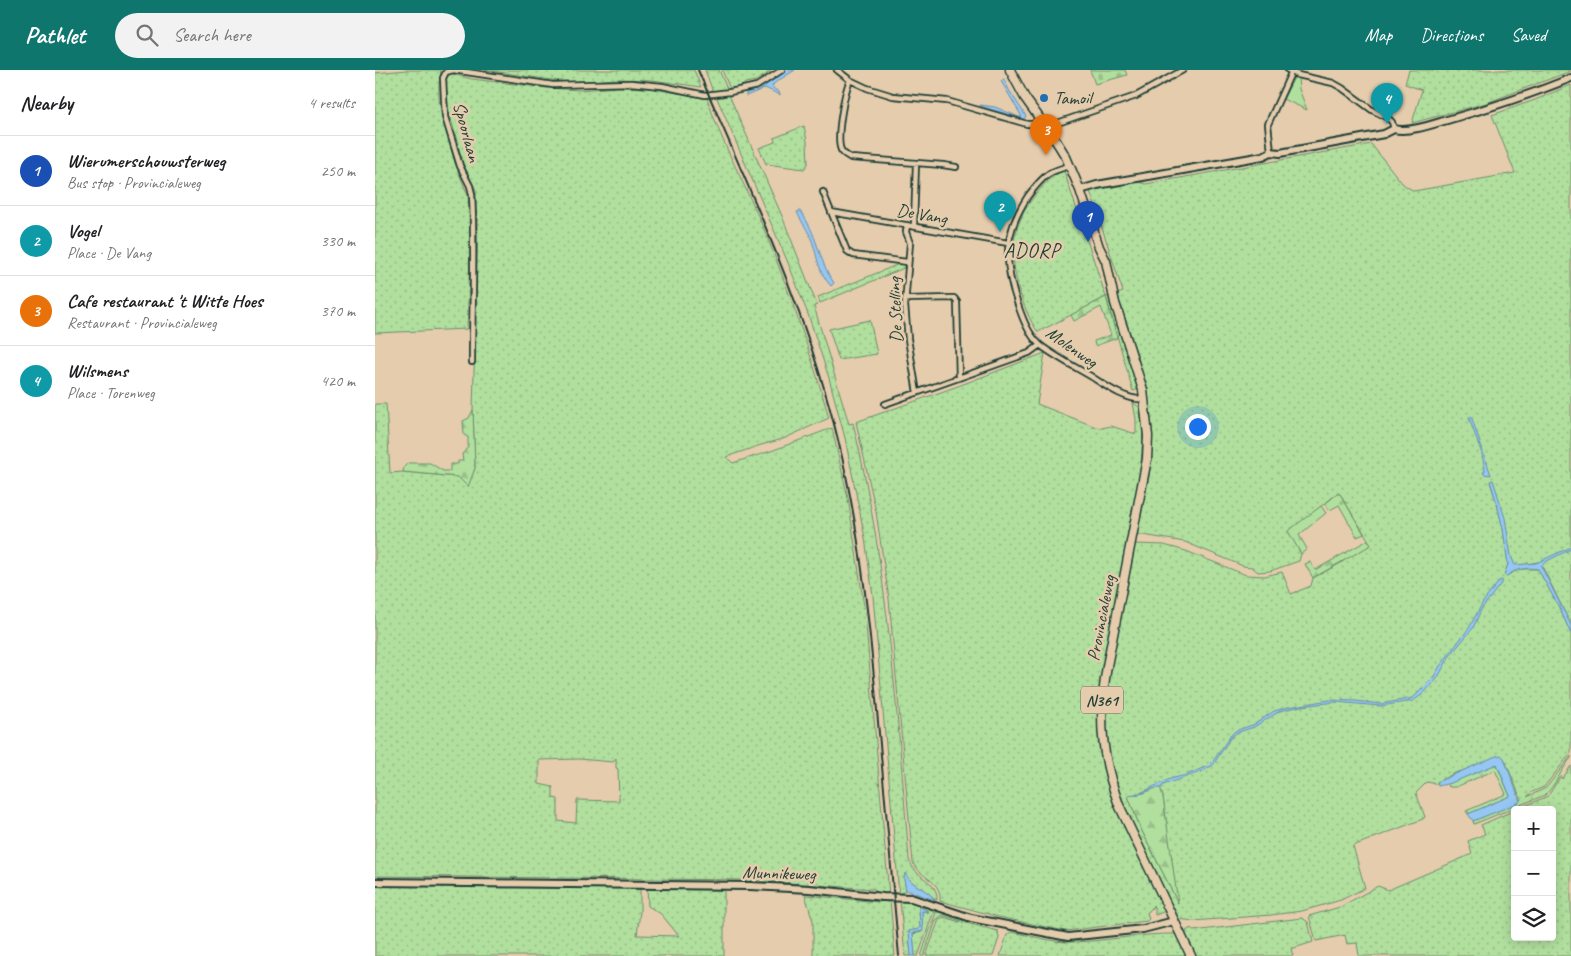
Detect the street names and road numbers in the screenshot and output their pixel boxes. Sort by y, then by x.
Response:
street label: Spoorlaan [448,100,486,165]
street label: De Vang [895,199,950,230]
street label: De Stelling [883,275,907,343]
street label: Molenweg [1042,321,1103,374]
street label: Provincialeweg [1082,572,1120,663]
road number: N361 [1081,686,1123,714]
street label: Munnikeweg [742,861,817,885]

